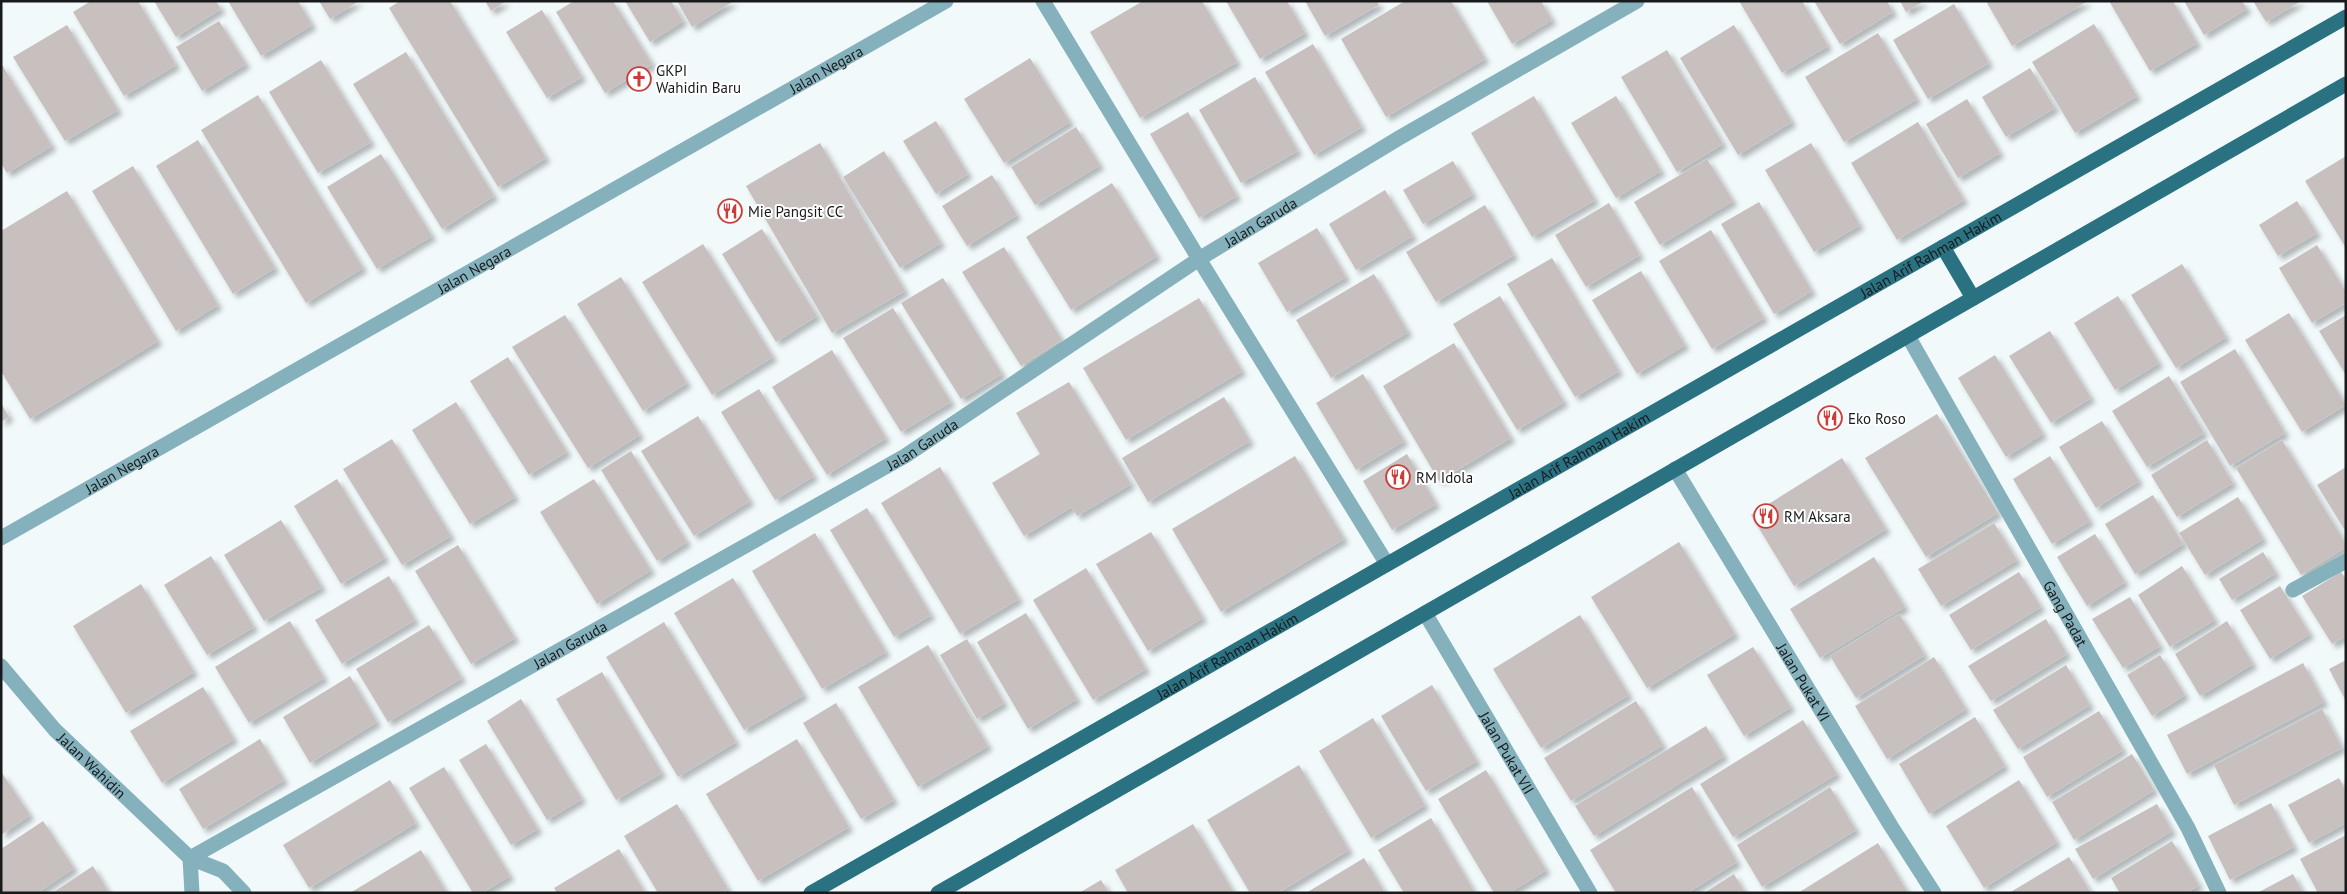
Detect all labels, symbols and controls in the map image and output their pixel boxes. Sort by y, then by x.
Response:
street label: Jalan Negara [785,41,866,98]
place label: GKPI Wahidin Baru [656,61,741,97]
church icon: GKPI Wahidin Baru [626,66,652,92]
street label: Jalan Garuda [1220,193,1300,251]
restaurant icon: Mie Pangsit CC [717,198,743,224]
place label: Mie Pangsit CC [748,202,843,221]
street label: Jalan Arif Rahman Hakim [1856,206,2004,302]
street label: Jalan Negara [433,241,514,298]
restaurant icon: Eko Roso [1817,405,1843,431]
street label: Jalan Arif Rahman Hakim [1504,407,1653,503]
place label: Eko Roso [1848,409,1906,428]
street label: Jalan Garuda [882,414,961,475]
street label: Jalan Negara [81,441,162,498]
restaurant icon: RM Idola [1385,464,1411,490]
place label: RM Idola [1416,468,1473,487]
restaurant icon: RM Aksara [1753,503,1779,529]
place label: RM Aksara [1784,507,1851,526]
street label: Gang Padat [2039,577,2092,650]
street label: Jalan Arif Rahman Hakim [1152,608,1301,704]
street label: Jalan Garuda [529,616,610,673]
street label: Jalan Pukat VI [1772,639,1835,725]
street label: Jalan Pukat VII [1475,707,1539,797]
street label: Jalan Wahidin [53,728,130,802]

